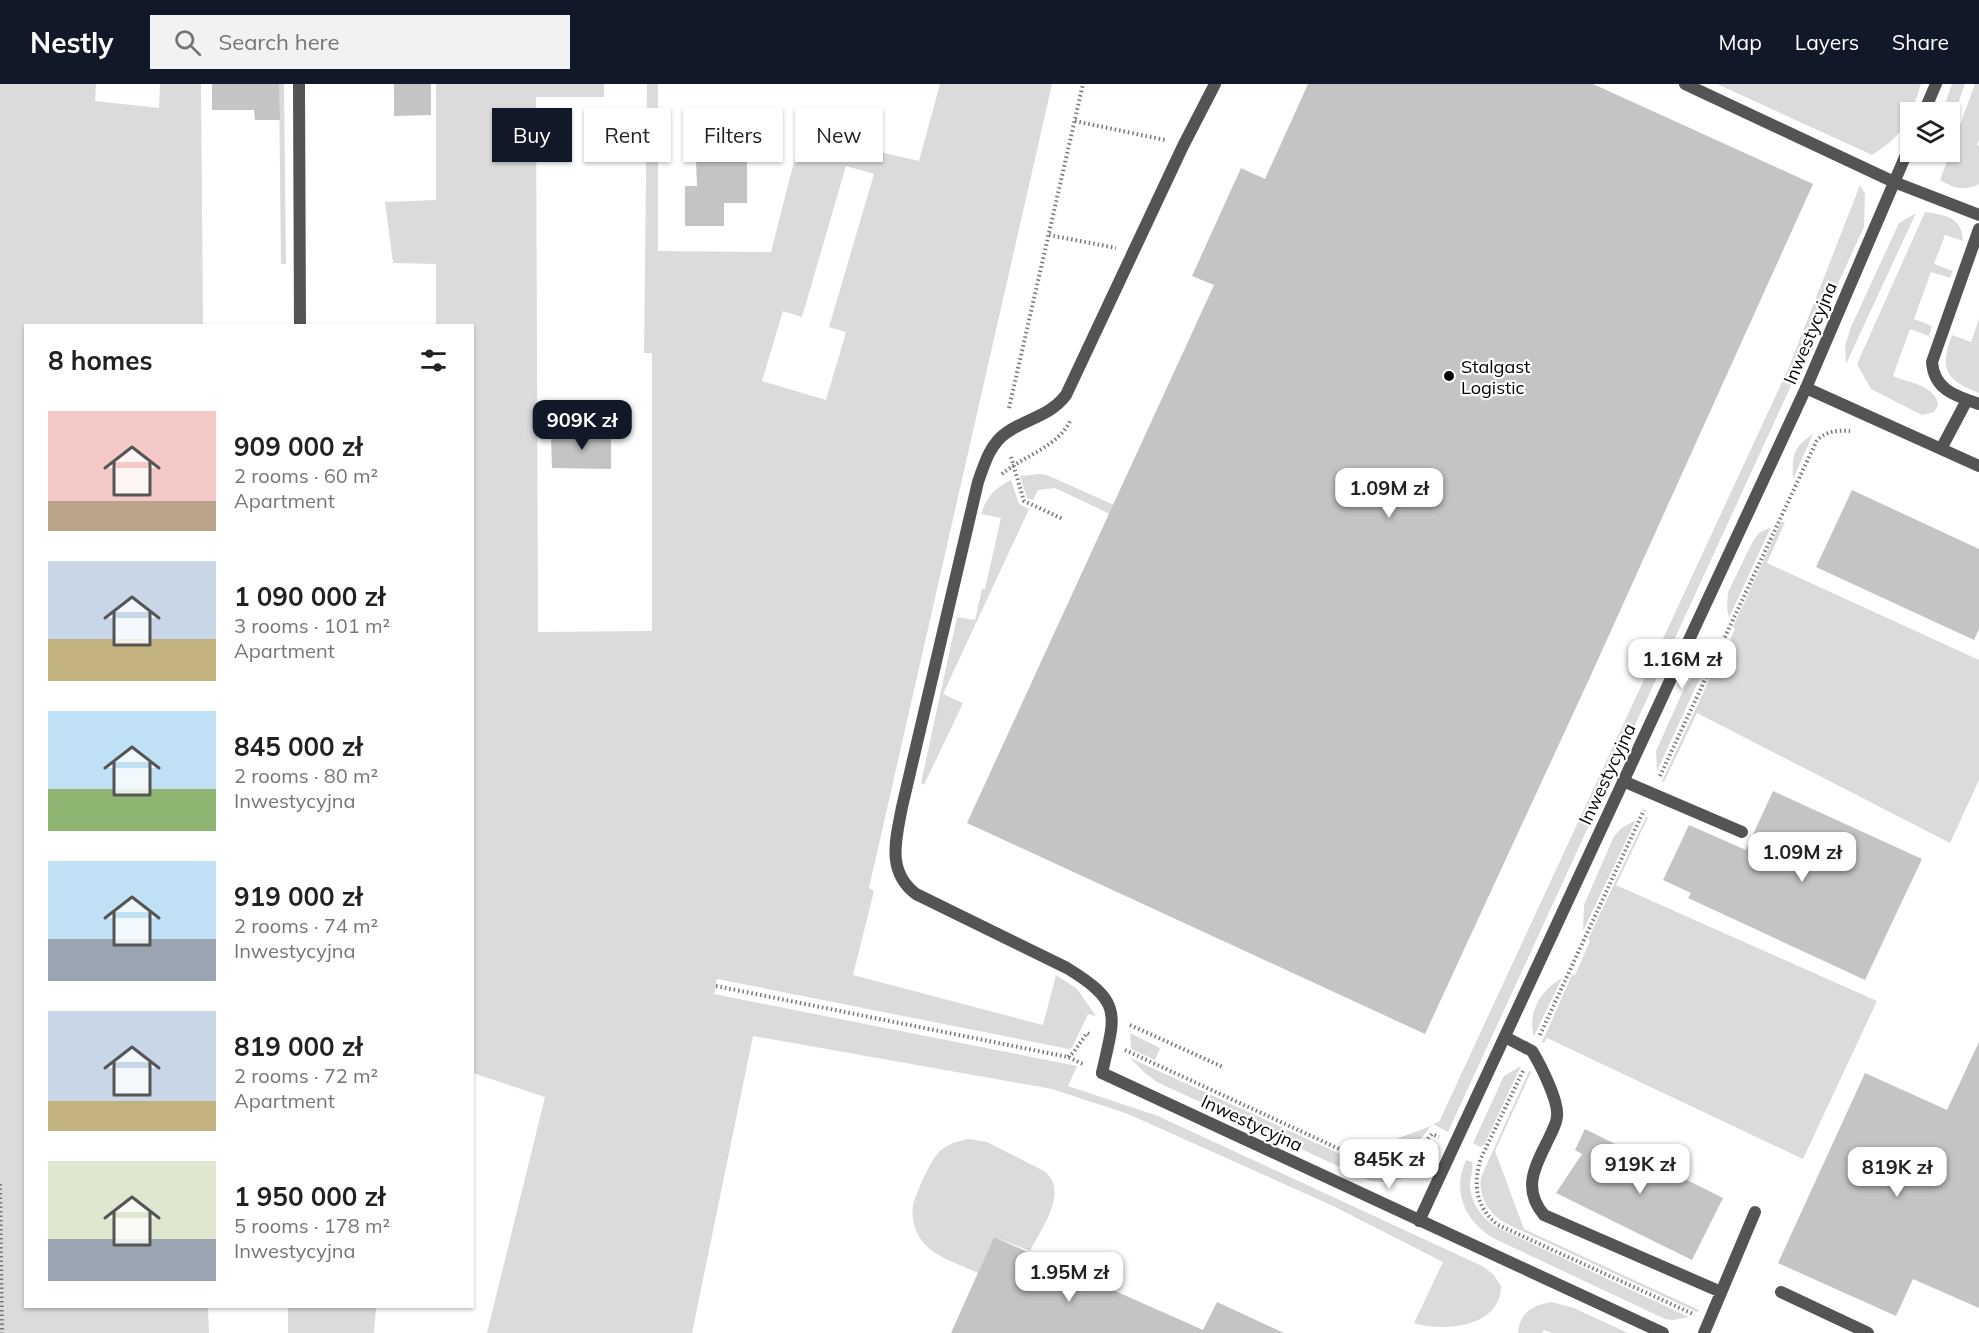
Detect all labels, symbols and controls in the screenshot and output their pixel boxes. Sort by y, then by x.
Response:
search box [150,15,570,69]
text: Nestly [30,25,114,60]
icon: search [171,26,204,59]
text: Search here [219,28,339,56]
text: Map [1719,29,1762,55]
text: Layers [1795,29,1859,55]
text: Share [1892,29,1949,55]
map controls [1900,102,1960,162]
button: layers [1900,102,1960,162]
chip: Buy [492,108,572,162]
chip: Rent [584,108,671,162]
chip: Filters [683,108,783,162]
chip: New [795,108,883,162]
street label: Inwestycyjna [1778,278,1842,388]
text: 8 homes [48,344,152,377]
icon: filters [417,344,450,377]
place label: Stalgast Logistic [1461,355,1530,399]
marker: Stalgast Logistic [1442,369,1456,383]
pin: 909K zł [527,400,637,451]
text: 909K zł [547,407,617,432]
text: 909 000 zł [234,430,362,463]
icon: home [96,435,168,507]
text: 2 rooms · 60 m² [234,463,378,488]
pin: 1.09M zł [1327,468,1451,519]
text: 1.09M zł [1349,475,1429,500]
text: Apartment [234,488,335,513]
text: 1 090 000 zł [234,580,385,613]
icon: home [96,585,168,657]
text: 3 rooms · 101 m² [234,613,390,638]
text: Apartment [234,638,335,663]
pin: 1.16M zł [1620,639,1744,690]
text: 1.16M zł [1642,646,1722,671]
street label: Inwestycyjna [1573,720,1641,828]
text: 845 000 zł [234,730,362,763]
icon: home [96,735,168,807]
text: 2 rooms · 80 m² [234,763,378,788]
text: Inwestycyjna [234,788,355,813]
pin: 1.09M zł [1740,832,1864,883]
text: 1.09M zł [1762,839,1842,864]
text: 919 000 zł [234,880,362,913]
icon: home [96,885,168,957]
text: 2 rooms · 74 m² [234,913,378,938]
text: Inwestycyjna [234,938,355,963]
text: 819 000 zł [234,1030,362,1063]
icon: home [96,1035,168,1107]
text: 2 rooms · 72 m² [234,1063,378,1088]
text: Apartment [234,1088,335,1113]
street label: Inwestycyjna [1198,1089,1306,1157]
pin: 845K zł [1334,1139,1444,1190]
pin: 919K zł [1585,1144,1695,1195]
text: 845K zł [1354,1146,1424,1171]
pin: 819K zł [1842,1147,1952,1198]
text: 919K zł [1605,1151,1675,1176]
text: 819K zł [1862,1154,1932,1179]
text: 1 950 000 zł [234,1180,385,1213]
icon: home [96,1185,168,1257]
text: 5 rooms · 178 m² [234,1213,390,1238]
text: Inwestycyjna [234,1238,355,1263]
pin: 1.95M zł [1007,1252,1131,1303]
text: 1.95M zł [1029,1259,1109,1284]

